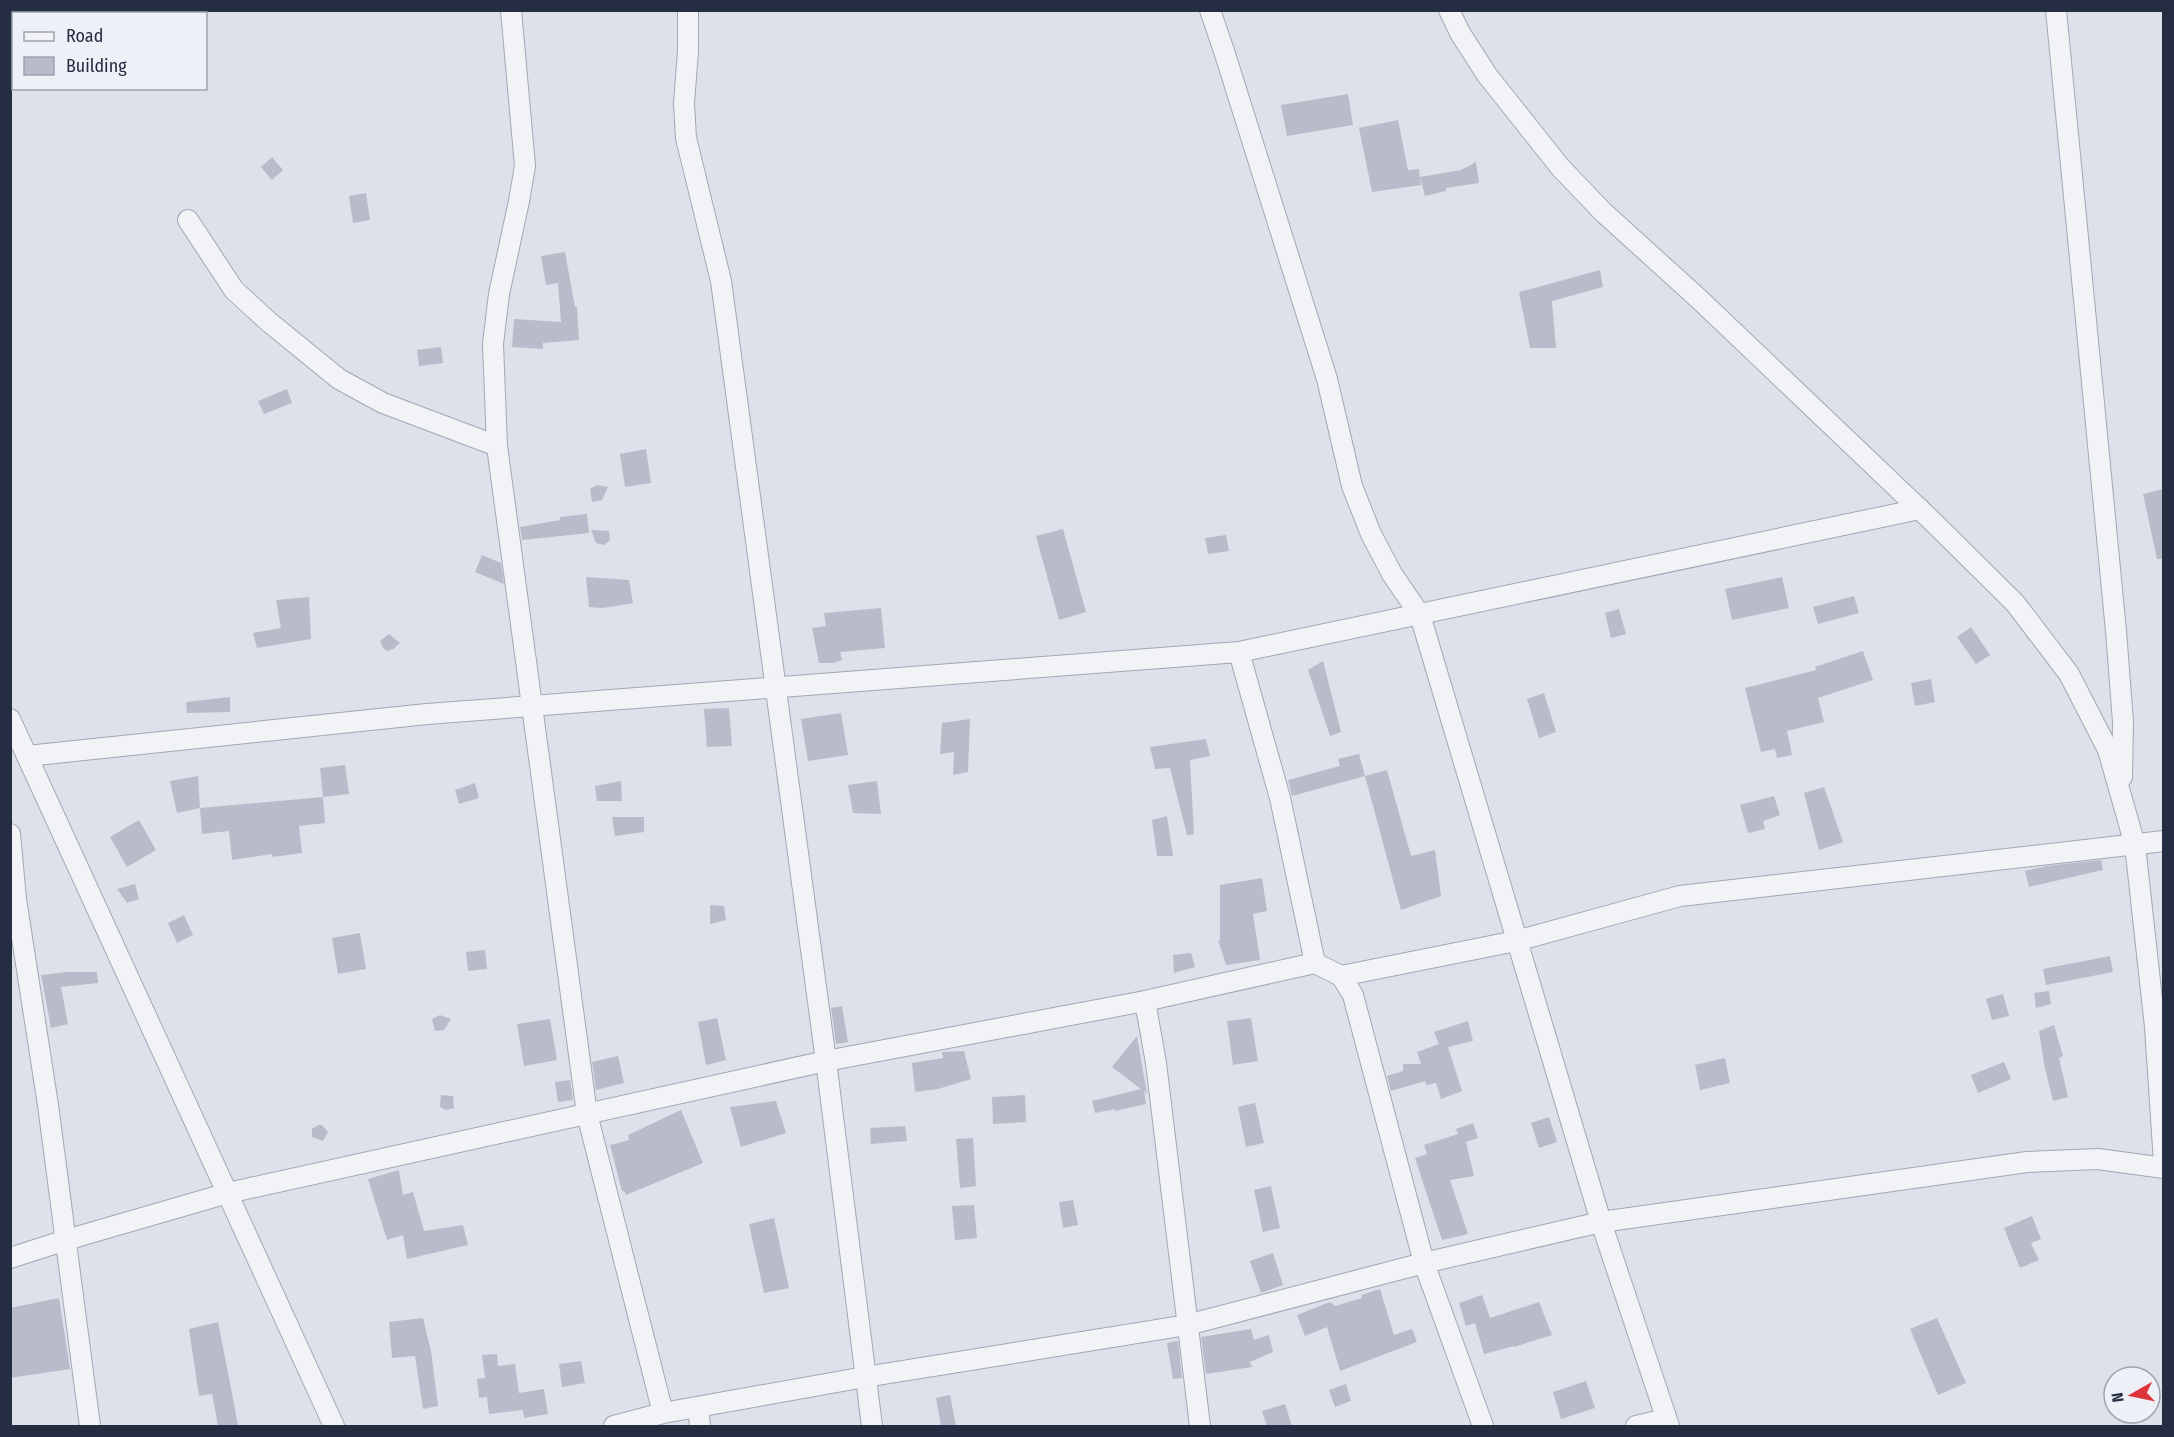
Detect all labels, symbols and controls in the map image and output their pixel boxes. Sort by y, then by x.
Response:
legend [12,12,207,90]
text: Road [66,25,103,47]
text: Building [66,55,127,77]
north arrow [2102,1365,2162,1425]
text: N [2108,1391,2128,1403]

